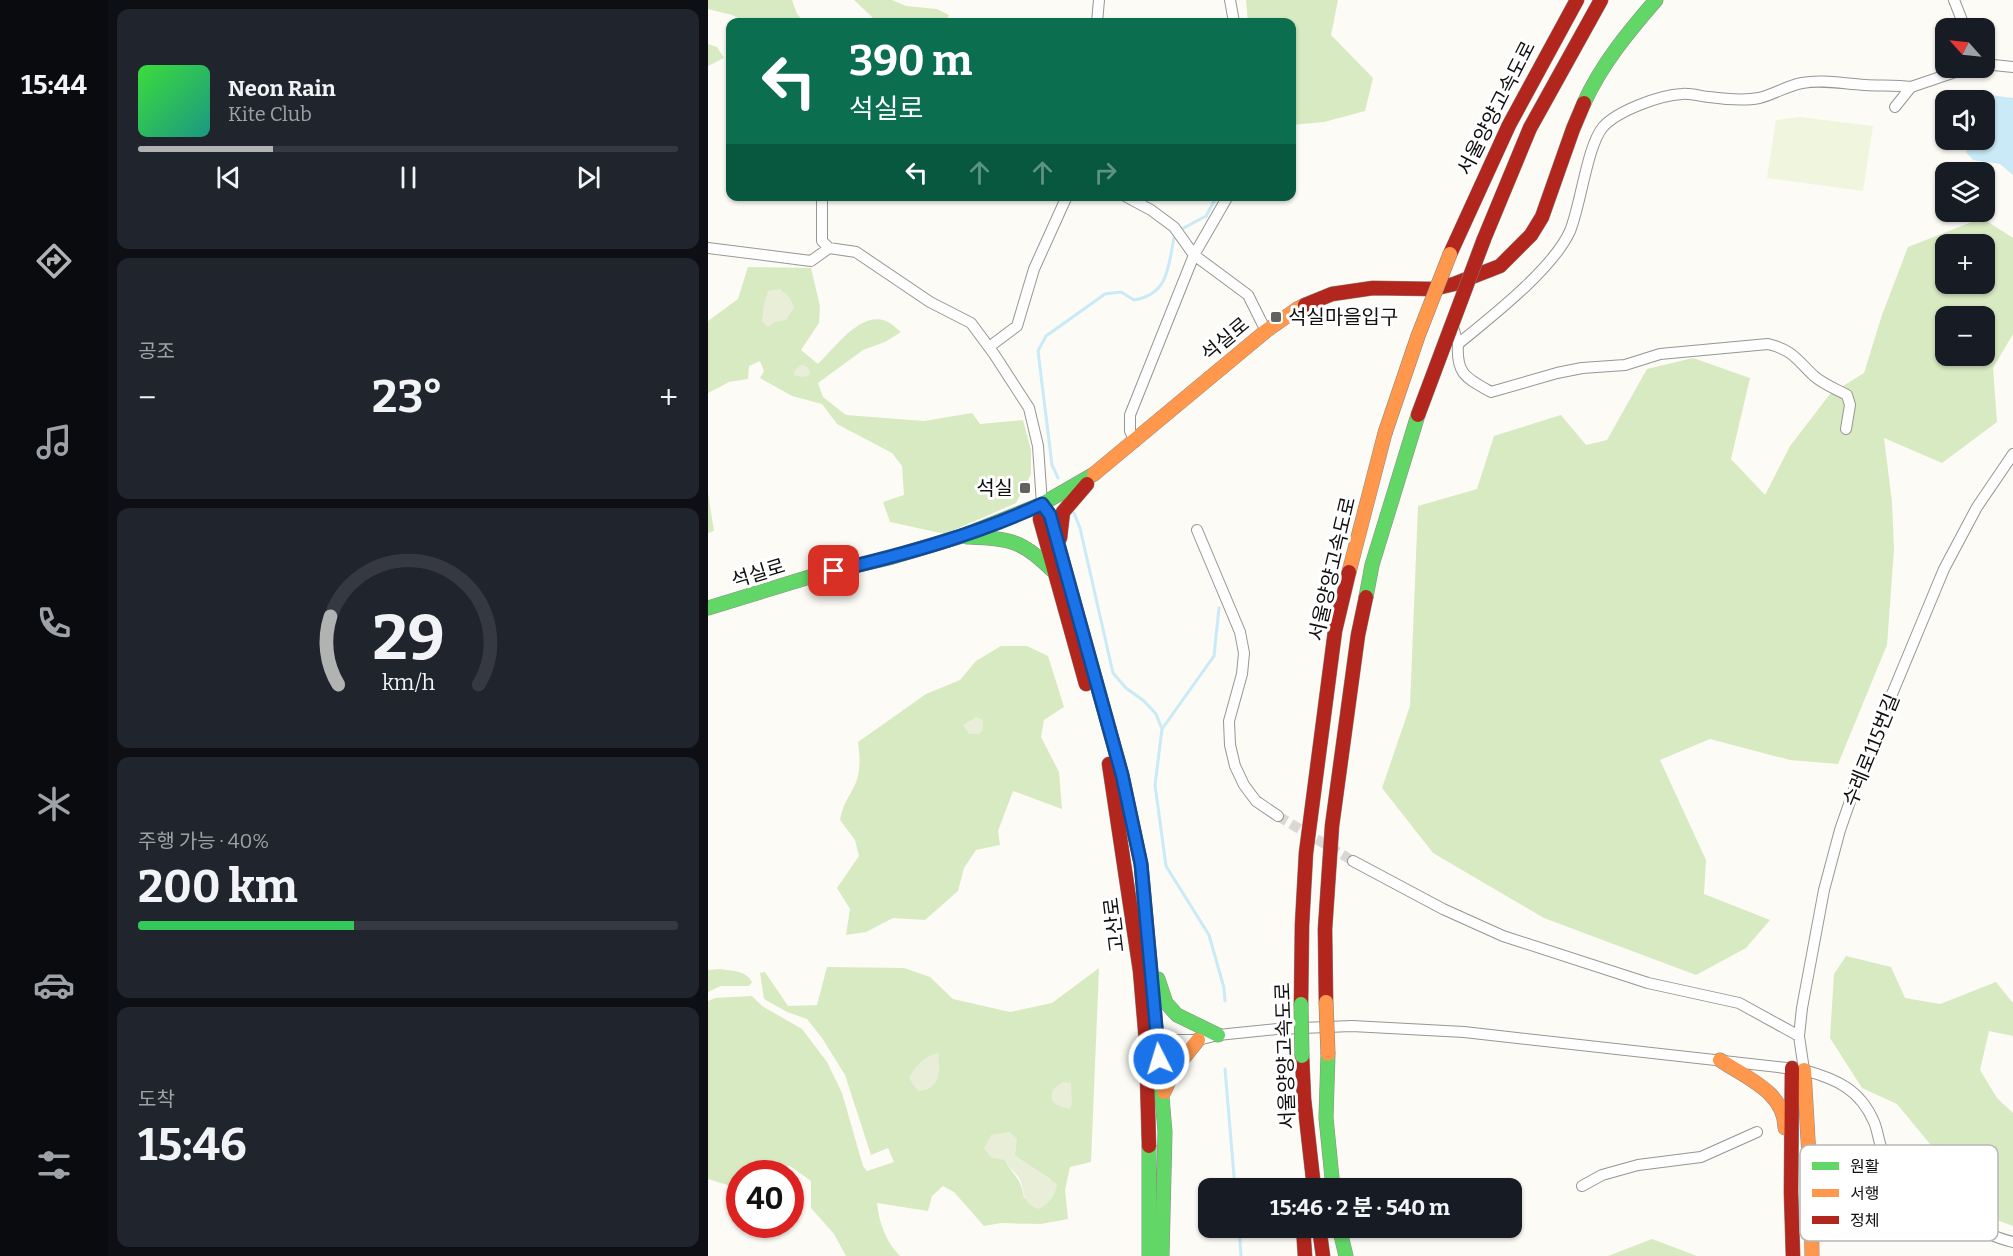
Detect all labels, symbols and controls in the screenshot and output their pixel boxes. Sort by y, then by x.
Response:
north arrow [1935,18,1995,78]
map controls [1935,18,1995,366]
text: 390 m [849,36,972,86]
street label: 서울양양고속도로 [1452,37,1540,179]
icon: left [750,42,828,120]
text: 15:44 [21,69,87,101]
text: Neon Rain [228,75,336,102]
button: sound [1935,90,1995,150]
text: 석실로 [849,93,924,125]
text: Kite Club [228,102,312,126]
icon: left [900,156,933,189]
icon: ahead [963,156,996,189]
icon: ahead [1026,156,1059,189]
icon: right [1089,156,1122,189]
icon: previous [212,161,245,194]
icon: pause [392,161,425,194]
icon: next [572,161,605,194]
button: layers [1935,162,1995,222]
button: + [1935,234,1995,294]
icon: directions [33,240,75,282]
place label: 석실마을입구 [1288,305,1398,329]
button: − [1935,306,1995,366]
marker: 석실마을입구 [1269,310,1283,324]
street label: 석실로 [1196,312,1254,366]
text: 공조 [138,339,175,363]
text: 23° [372,370,443,424]
text: − [138,378,156,418]
text: + [659,378,678,418]
icon: music [33,421,75,463]
place label: 석실 [976,476,1013,500]
marker: 석실 [1018,481,1032,495]
street label: 서울양양고속도로 [1304,495,1360,643]
pin [808,545,859,596]
street label: 석실로 [728,553,788,593]
icon: arrive [817,554,850,587]
text: 29 [372,601,444,676]
icon: phone [33,602,75,644]
text: km/h [381,670,435,696]
street label: 수레로115번길 [1838,690,1904,810]
icon: climate [33,783,75,825]
text: 주행 가능 · 40% [138,829,269,853]
text: 200 km [138,860,298,914]
street label: 고산로 [1099,896,1129,954]
icon: car [33,964,75,1006]
street label: 서울양양고속도로 [1270,982,1300,1130]
position arrow [1127,1027,1191,1091]
text: 도착 [138,1087,175,1111]
text: 15:46 [138,1118,247,1172]
icon: filters [33,1144,75,1186]
legend [1800,1145,1998,1241]
text: 원활 [1850,1157,1880,1176]
speed limit sign: 40 [726,1160,804,1238]
text: 서행 [1850,1184,1879,1203]
text: 15:46 · 2 분 · 540 m [1270,1194,1450,1221]
text: 정체 [1850,1211,1879,1230]

